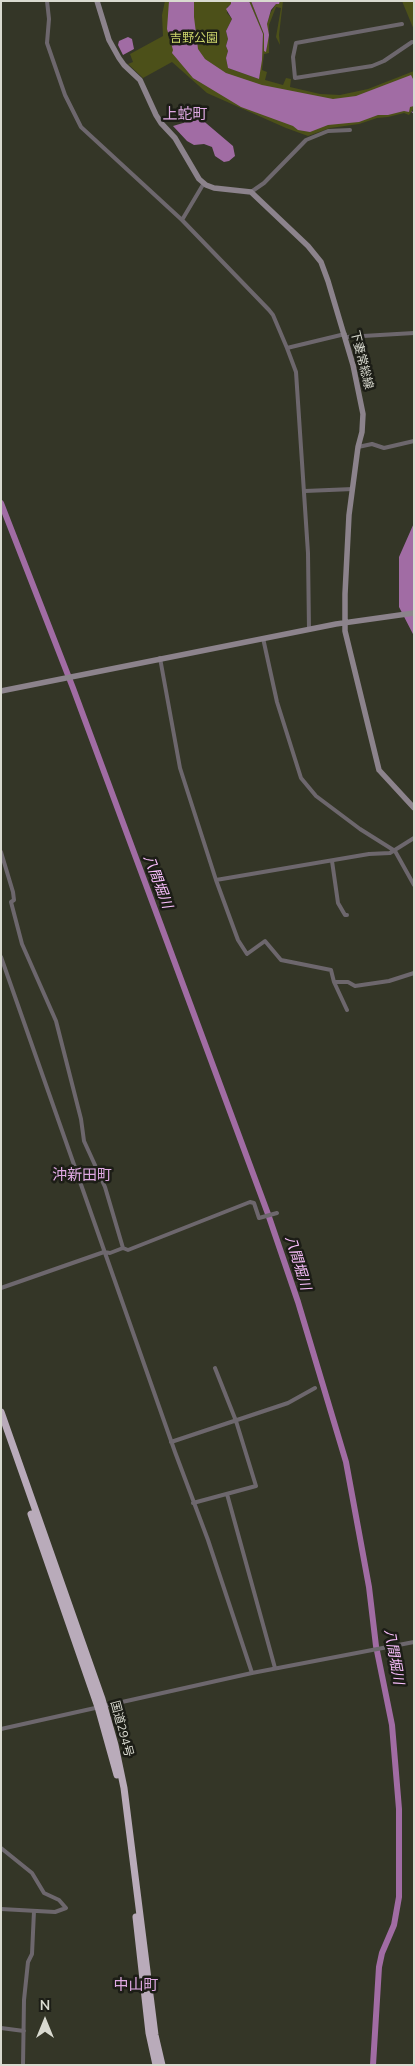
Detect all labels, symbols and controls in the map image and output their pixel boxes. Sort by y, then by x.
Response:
park label: 吉野公園 [170,32,218,46]
district label: 上蛇町 [163,106,207,124]
street label: 下妻常総線 [347,329,375,391]
water label: 八間堀川 [139,853,175,911]
district label: 沖新田町 [52,1167,112,1185]
water label: 八間堀川 [281,1234,313,1292]
water label: 八間堀川 [380,1628,406,1686]
street label: 国道294号 [107,1699,135,1759]
district label: 中山町 [114,1977,158,1995]
north arrow [20,1996,70,2046]
text: N [40,1996,50,2015]

